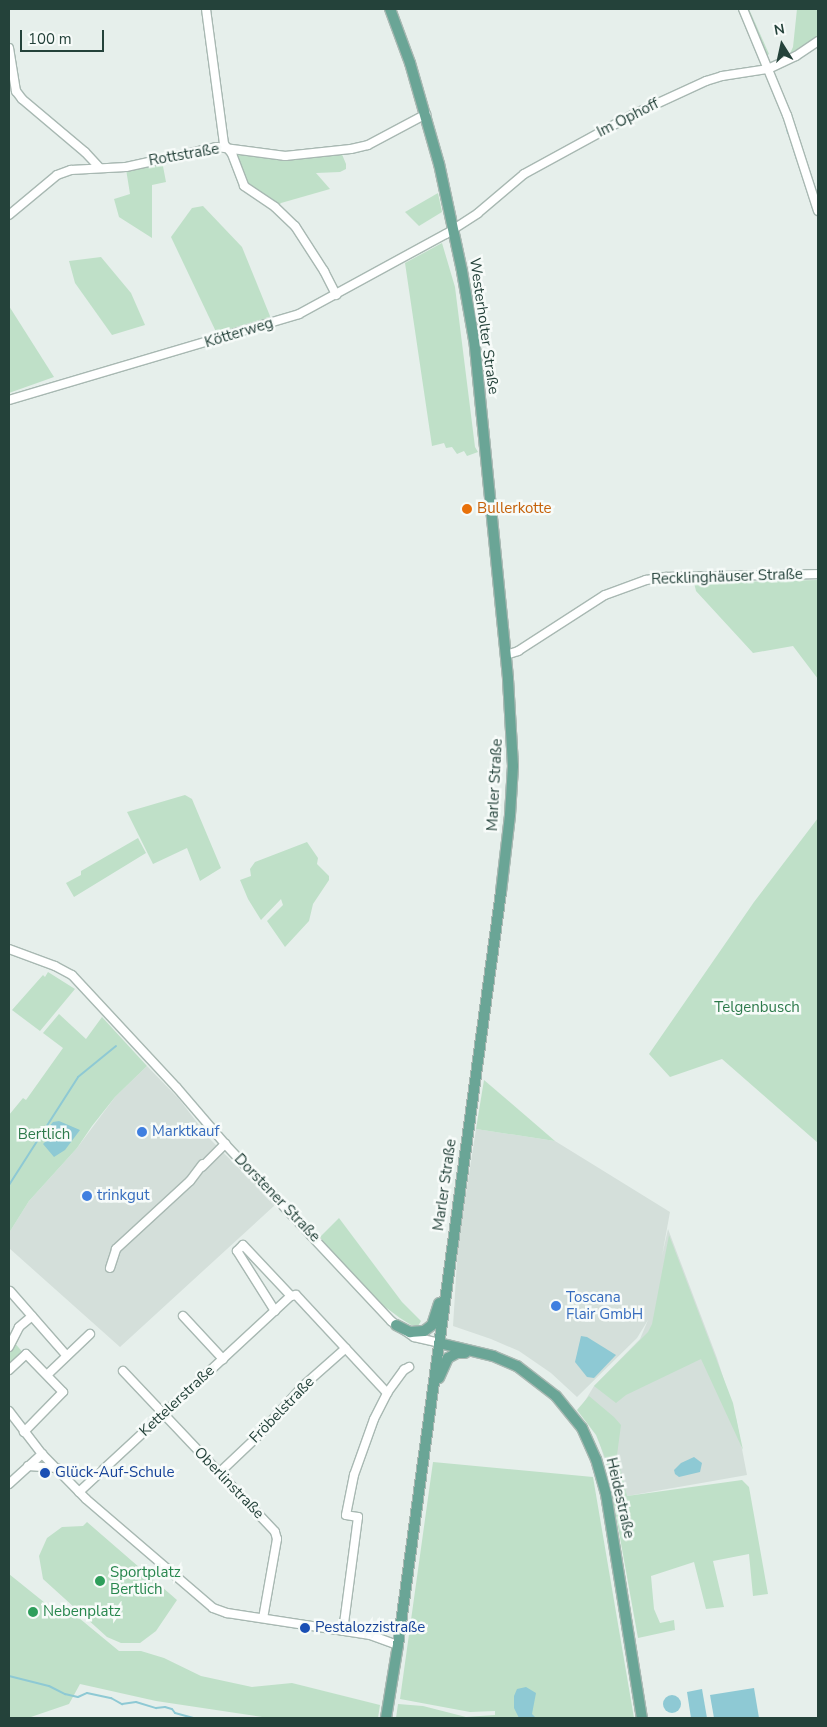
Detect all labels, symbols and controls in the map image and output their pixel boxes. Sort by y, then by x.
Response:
text: N [772,19,786,40]
scale bar [22,20,106,52]
north arrow [757,20,807,70]
text: 100 m [28,29,72,49]
street label: Im Ophoff [594,95,662,141]
street label: Rottstraße [147,140,221,170]
street label: Westerholter Straße [466,257,502,395]
street label: Kötterweg [203,314,275,352]
place label: Bullerkotte [477,500,551,518]
marker: Bullerkotte [461,503,473,515]
street label: Recklinghäuser Straße [651,565,803,589]
street label: Marler Straße [484,738,506,832]
park label: Telgenbusch [714,999,800,1017]
place label: Marktkauf [152,1123,219,1141]
park label: Bertlich [18,1126,70,1144]
marker: Marktkauf [136,1126,148,1138]
street label: Marler Straße [430,1138,460,1232]
street label: Dorstener Straße [230,1150,324,1246]
place label: trinkgut [97,1187,149,1205]
marker: trinkgut [81,1190,93,1202]
place label: Toscana Flair GmbH [566,1288,643,1323]
marker: Toscana Flair GmbH [550,1300,562,1312]
street label: Kettelerstraße [136,1362,218,1440]
street label: Fröbelstraße [246,1373,318,1447]
street label: Oberlinstraße [190,1443,268,1523]
street label: Heidestraße [602,1456,638,1540]
place label: Glück-Auf-Schule [55,1464,175,1482]
marker: Glück-Auf-Schule [39,1467,51,1479]
place label: Sportplatz Bertlich [110,1563,181,1598]
marker: Sportplatz Bertlich [94,1575,106,1587]
place label: Nebenplatz [43,1603,121,1621]
marker: Nebenplatz [27,1606,39,1618]
place label: Pestalozzistraße [315,1619,425,1637]
marker: Pestalozzistraße [299,1622,311,1634]

